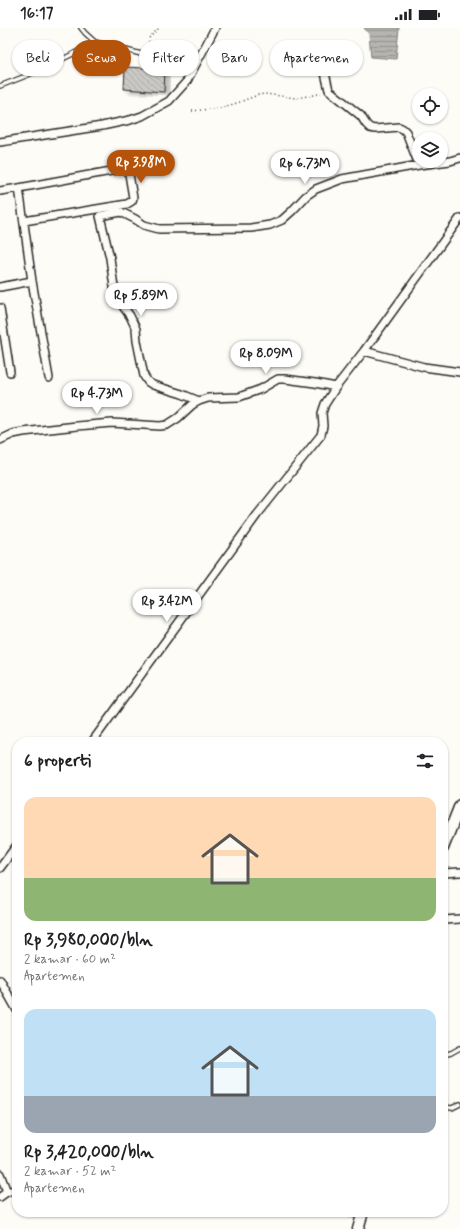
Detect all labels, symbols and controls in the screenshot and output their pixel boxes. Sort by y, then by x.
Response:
text: 16:17 [20,4,53,24]
chip: Beli [12,40,64,76]
chip: Sewa [72,40,131,76]
chip: Filter [139,40,199,76]
chip: Baru [207,40,262,76]
chip: Apartemen [270,40,363,76]
map controls [412,88,448,168]
button: locate [412,88,448,124]
button: layers [412,132,448,168]
pin: Rp 3.98M [100,150,182,184]
pin: Rp 6.73M [264,151,346,185]
text: Rp 3.98M [116,154,166,171]
text: Rp 6.73M [280,155,330,172]
pin: Rp 5.89M [100,283,182,317]
text: Rp 5.89M [114,287,168,304]
pin: Rp 8.09M [225,341,307,375]
text: Rp 8.09M [239,345,293,362]
pin: Rp 4.73M [56,381,138,415]
text: Rp 4.73M [71,385,123,402]
pin: Rp 3.42M [126,589,208,623]
text: Rp 3.42M [141,593,193,610]
text: 6 properti [24,750,91,772]
icon: filters [414,750,436,772]
icon: home [194,823,266,895]
text: Rp 3,980,000/bln [24,929,153,951]
text: 2 kamar · 60 m² [24,951,116,968]
text: Apartemen [24,968,85,985]
icon: home [194,1035,266,1107]
text: Rp 3,420,000/bln [24,1141,154,1163]
text: 2 kamar · 52 m² [24,1163,116,1180]
text: Apartemen [24,1180,85,1197]

